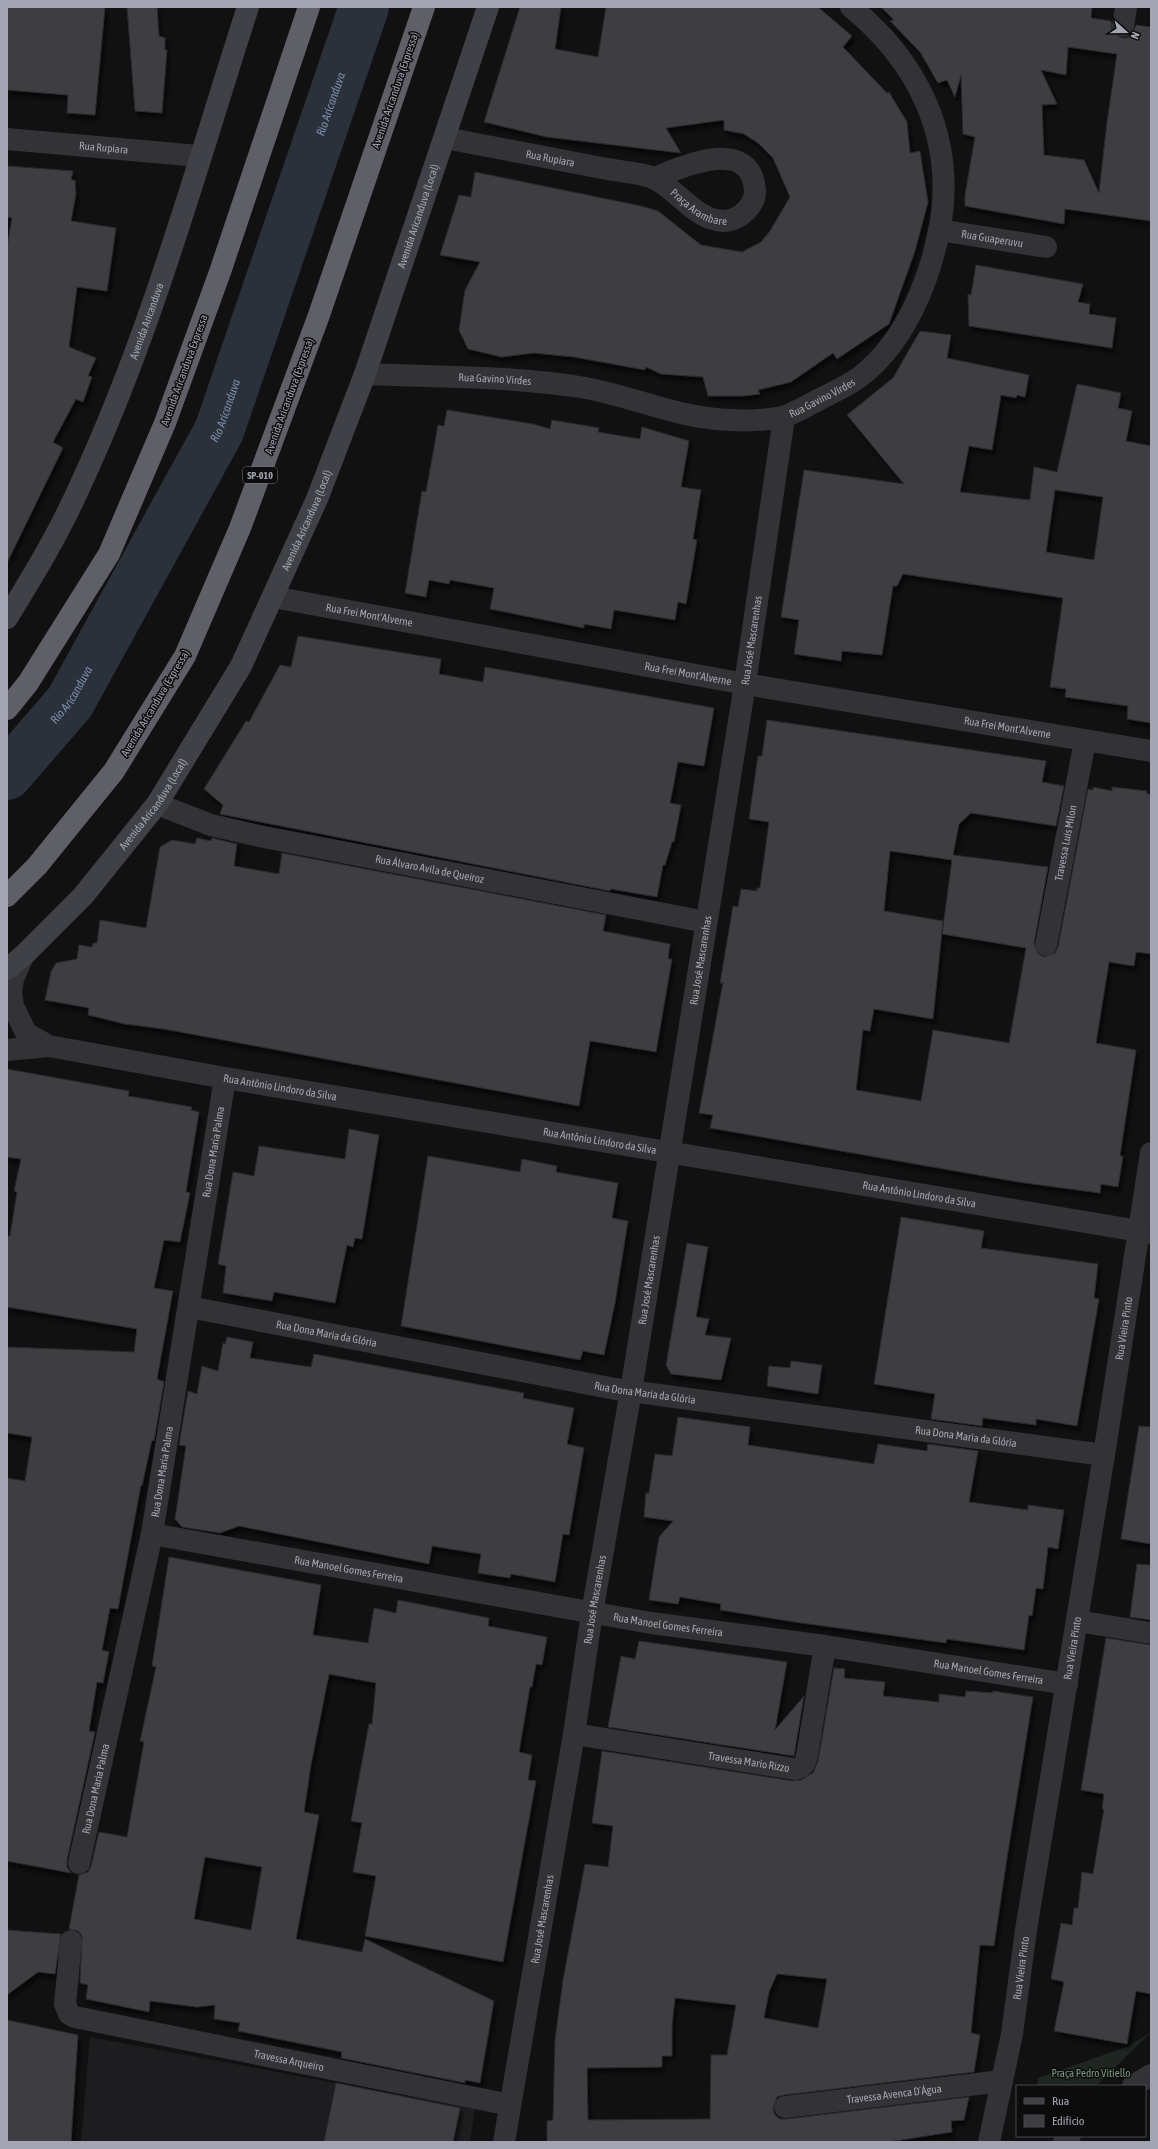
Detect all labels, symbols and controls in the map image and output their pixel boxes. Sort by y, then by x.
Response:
north arrow [1106,12,1146,52]
street label: Avenida Aricanduva (Expressa) [369,30,421,150]
text: N [1129,30,1142,41]
water label: Rio Aricanduva [313,70,348,138]
street label: Rua Rupiara [79,139,129,156]
street label: Rua Rupiara [525,148,576,169]
street label: Avenida Aricanduva (Local) [395,162,441,270]
street label: Praça Arambare [668,186,727,227]
street label: Rua Guaperuvu [961,228,1024,249]
street label: Avenida Aricanduva [127,281,166,361]
street label: Avenida Aricanduva Expressa [158,313,210,427]
street label: Avenida Aricanduva (Expressa) [262,336,316,456]
street label: Rua Gavino Virdes [458,371,532,387]
street label: Rua Gavino Virdes [787,376,857,420]
water label: Rio Aricanduva [207,377,243,445]
road number: SP-010 [243,467,277,483]
street label: Avenida Aricanduva (Local) [279,468,334,572]
street label: Rua José Mascarenhas [739,595,764,686]
street label: Rua Frei Mont'Alverne [325,601,414,629]
street label: Avenida Aricanduva (Expressa) [118,647,192,759]
street label: Rua Frei Mont'Alverne [644,660,732,687]
water label: Rio Aricanduva [47,664,95,727]
street label: Rua Frei Mont'Alverne [963,714,1052,740]
street label: Avenida Aricanduva (Local) [117,756,189,852]
street label: Travessa Luis Milon [1052,804,1079,882]
street label: Rua Álvaro Avila de Queiroz [374,853,485,885]
street label: Rua José Mascarenhas [687,915,714,1006]
street label: Rua Antônio Lindoro da Silva [223,1072,338,1103]
street label: Rua Dona Maria Palma [200,1106,226,1198]
street label: Rua Antônio Lindoro da Silva [542,1125,657,1156]
street label: Rua Antônio Lindoro da Silva [862,1179,977,1210]
street label: Rua José Mascarenhas [636,1235,662,1326]
street label: Rua Vieira Pinto [1113,1296,1135,1361]
street label: Rua Dona Maria da Glória [275,1318,378,1349]
street label: Rua Dona Maria da Glória [593,1379,696,1406]
street label: Rua Dona Maria da Glória [914,1424,1017,1449]
street label: Rua Dona Maria Palma [149,1425,175,1518]
street label: Rua Manoel Gomes Ferreira [293,1553,404,1585]
street label: Rua José Mascarenhas [581,1554,608,1645]
street label: Rua Manoel Gomes Ferreira [612,1610,724,1638]
street label: Rua Vieira Pinto [1061,1616,1083,1681]
street label: Rua Manoel Gomes Ferreira [933,1657,1044,1686]
street label: Rua Dona Maria Palma [80,1743,111,1835]
street label: Travessa Mario Rizzo [707,1749,790,1774]
street label: Rua José Mascarenhas [529,1874,556,1965]
street label: Rua Vieira Pinto [1011,1936,1031,2000]
street label: Travessa Arqueiro [253,2047,325,2073]
park label: Praça Pedro Vitiello [1051,2067,1131,2079]
street label: Travessa Avenca D´Água [846,2082,942,2106]
legend [1016,2085,1146,2137]
text: Rua [1052,2094,1069,2108]
text: Edifício [1052,2114,1085,2128]

